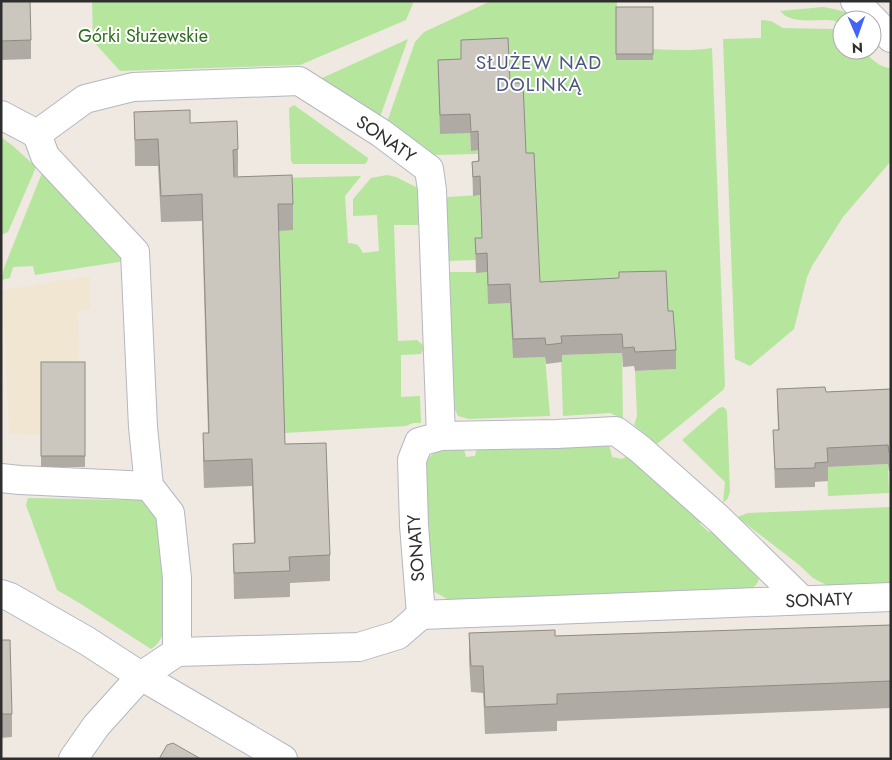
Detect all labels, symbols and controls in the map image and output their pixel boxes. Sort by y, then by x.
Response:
north arrow [832,10,882,60]
park label: Górki Służewskie [78,23,208,49]
text: N [852,38,863,58]
district label: SŁUŻEW NAD DOLINKĄ [476,49,602,98]
street label: SONATY [351,109,422,170]
street label: SONATY [401,512,431,583]
street label: SONATY [785,586,854,614]

